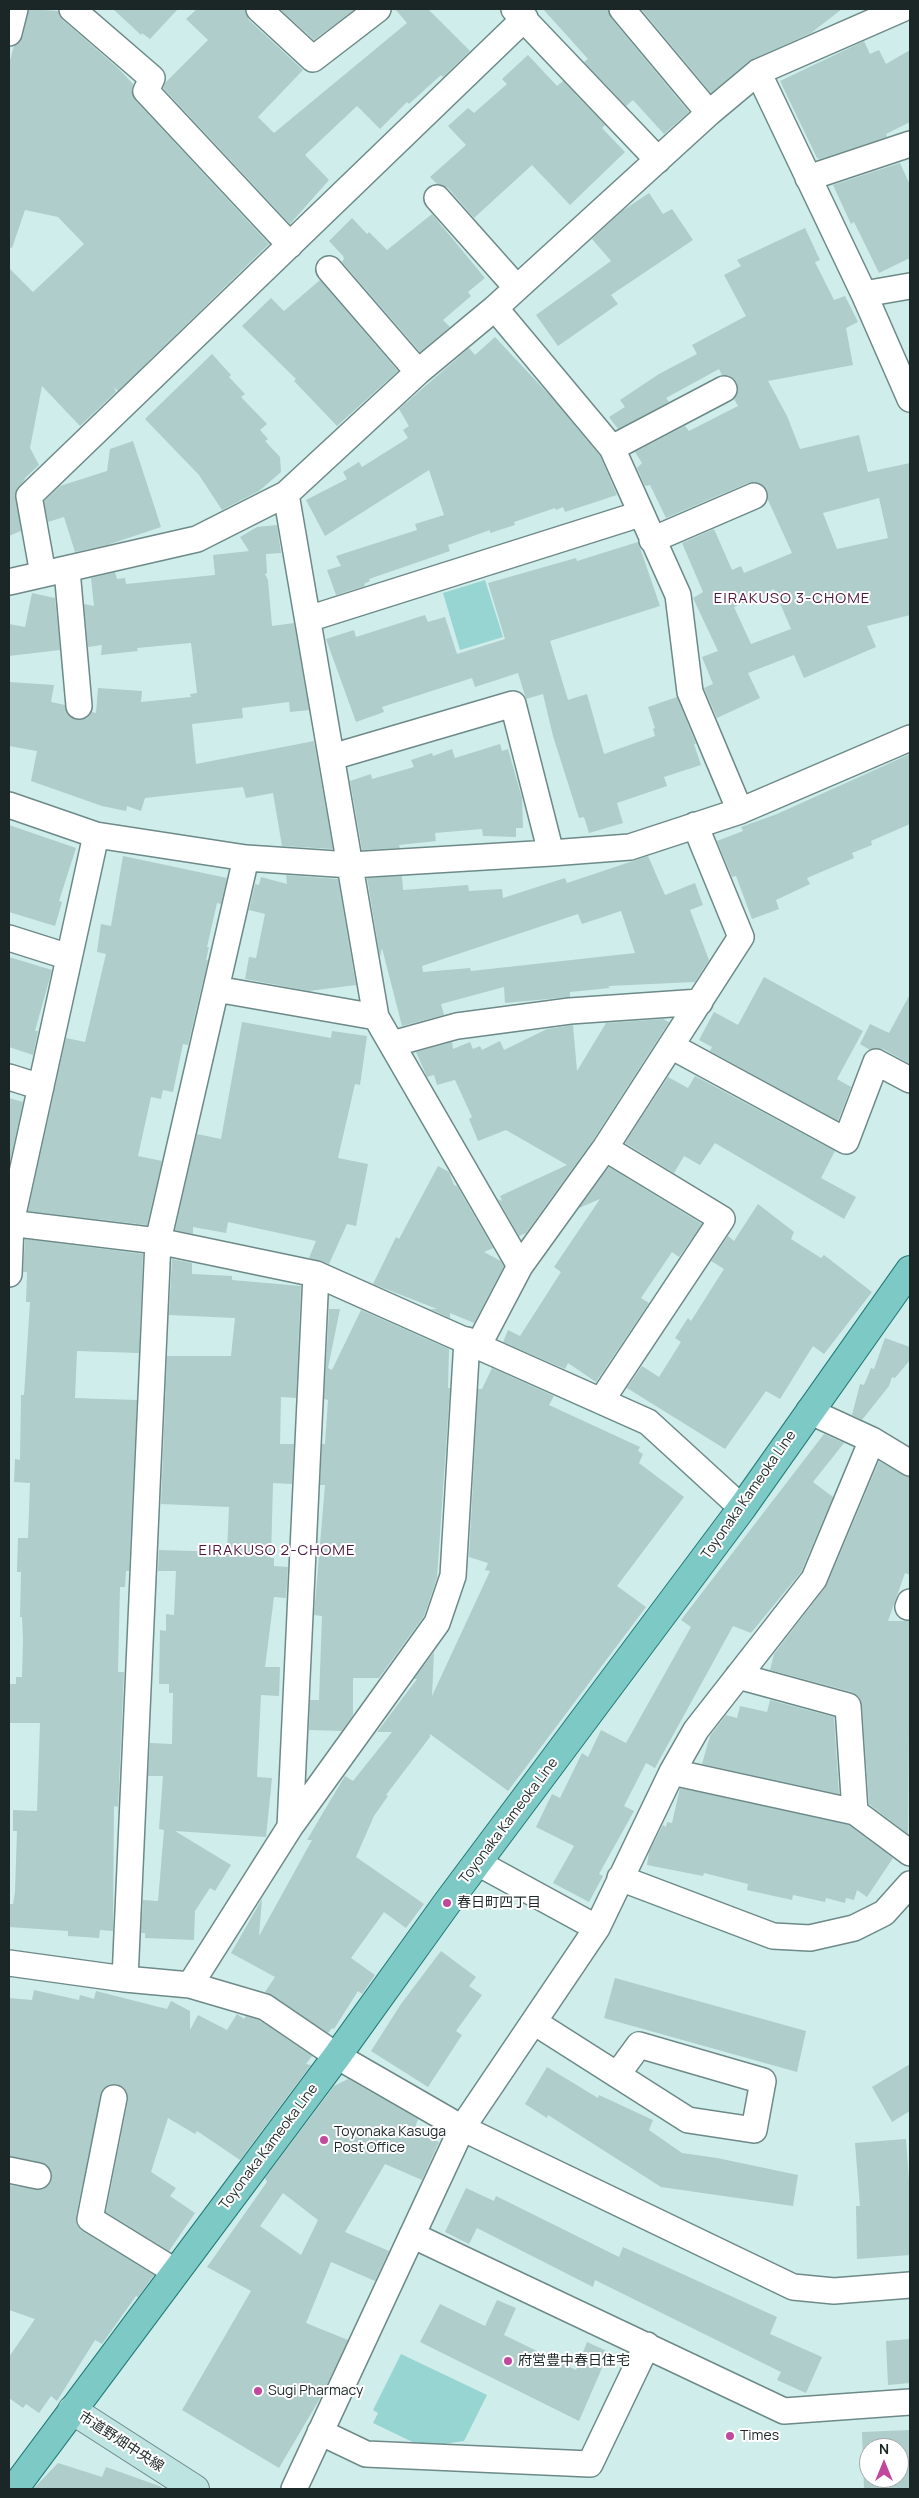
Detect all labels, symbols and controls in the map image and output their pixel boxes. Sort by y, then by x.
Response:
district label: EIRAKUSO 3-CHOME [712,590,872,608]
street label: Toyonaka Kameoka Line [698,1428,800,1562]
district label: EIRAKUSO 2-CHOME [197,1542,357,1560]
street label: Toyonaka Kameoka Line [456,1755,562,1887]
place label: 春日町四丁目 [457,1895,541,1911]
marker: 春日町四丁目 [441,1897,453,1909]
street label: Toyonaka Kameoka Line [216,2081,322,2213]
place label: Toyonaka Kasuga Post Office [334,2124,446,2156]
marker: Toyonaka Kasuga Post Office [318,2134,330,2146]
place label: 府営豊中春日住宅 [518,2353,630,2369]
marker: 府営豊中春日住宅 [502,2355,514,2367]
place label: Sugi Pharmacy [268,2383,363,2399]
marker: Sugi Pharmacy [252,2385,264,2397]
street label: 市道野畑中央線 [75,2408,167,2476]
place label: Times [740,2428,779,2444]
marker: Times [724,2430,736,2442]
north arrow [859,2438,909,2488]
text: N [879,2439,889,2458]

